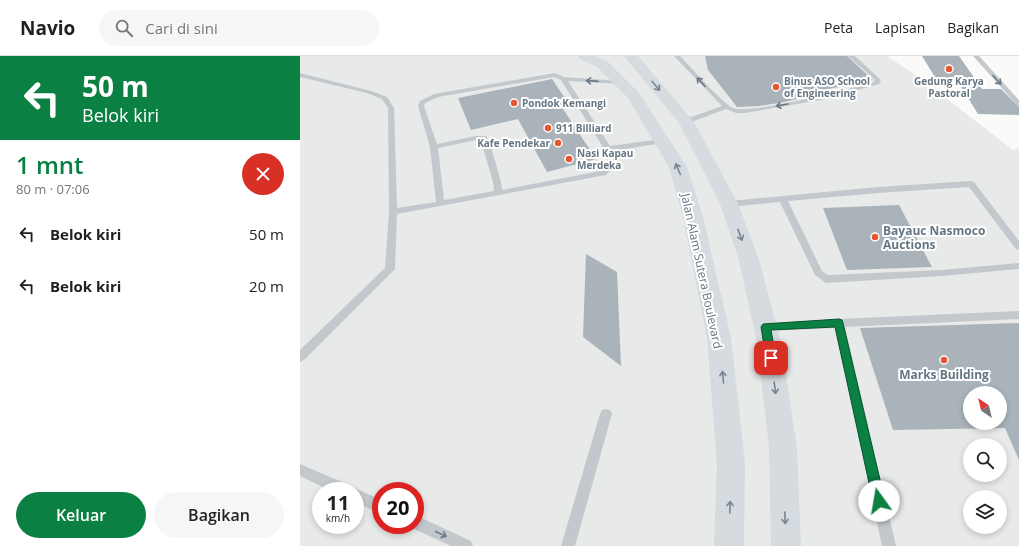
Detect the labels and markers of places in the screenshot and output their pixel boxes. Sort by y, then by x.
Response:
marker: Gedung Karya Pastoral [944,64,954,74]
place label: Binus ASO School of Engineering [784,74,870,100]
place label: Gedung Karya Pastoral [914,74,984,100]
marker: Binus ASO School of Engineering [771,82,781,92]
place label: Pondok Kemangi [522,96,606,110]
marker: Pondok Kemangi [509,98,519,108]
place label: 911 Billiard [556,121,612,135]
marker: 911 Billiard [543,123,553,133]
place label: Kafe Pendekar [477,136,550,150]
marker: Kafe Pendekar [553,138,563,148]
place label: Nasi Kapau Merdeka [577,146,633,172]
marker: Nasi Kapau Merdeka [564,154,574,164]
place label: Bayauc Nasmoco Auctions [883,222,985,253]
marker: Bayauc Nasmoco Auctions [870,232,880,242]
pin [754,341,788,375]
marker: Marks Building [939,355,949,365]
place label: Marks Building [899,366,989,383]

